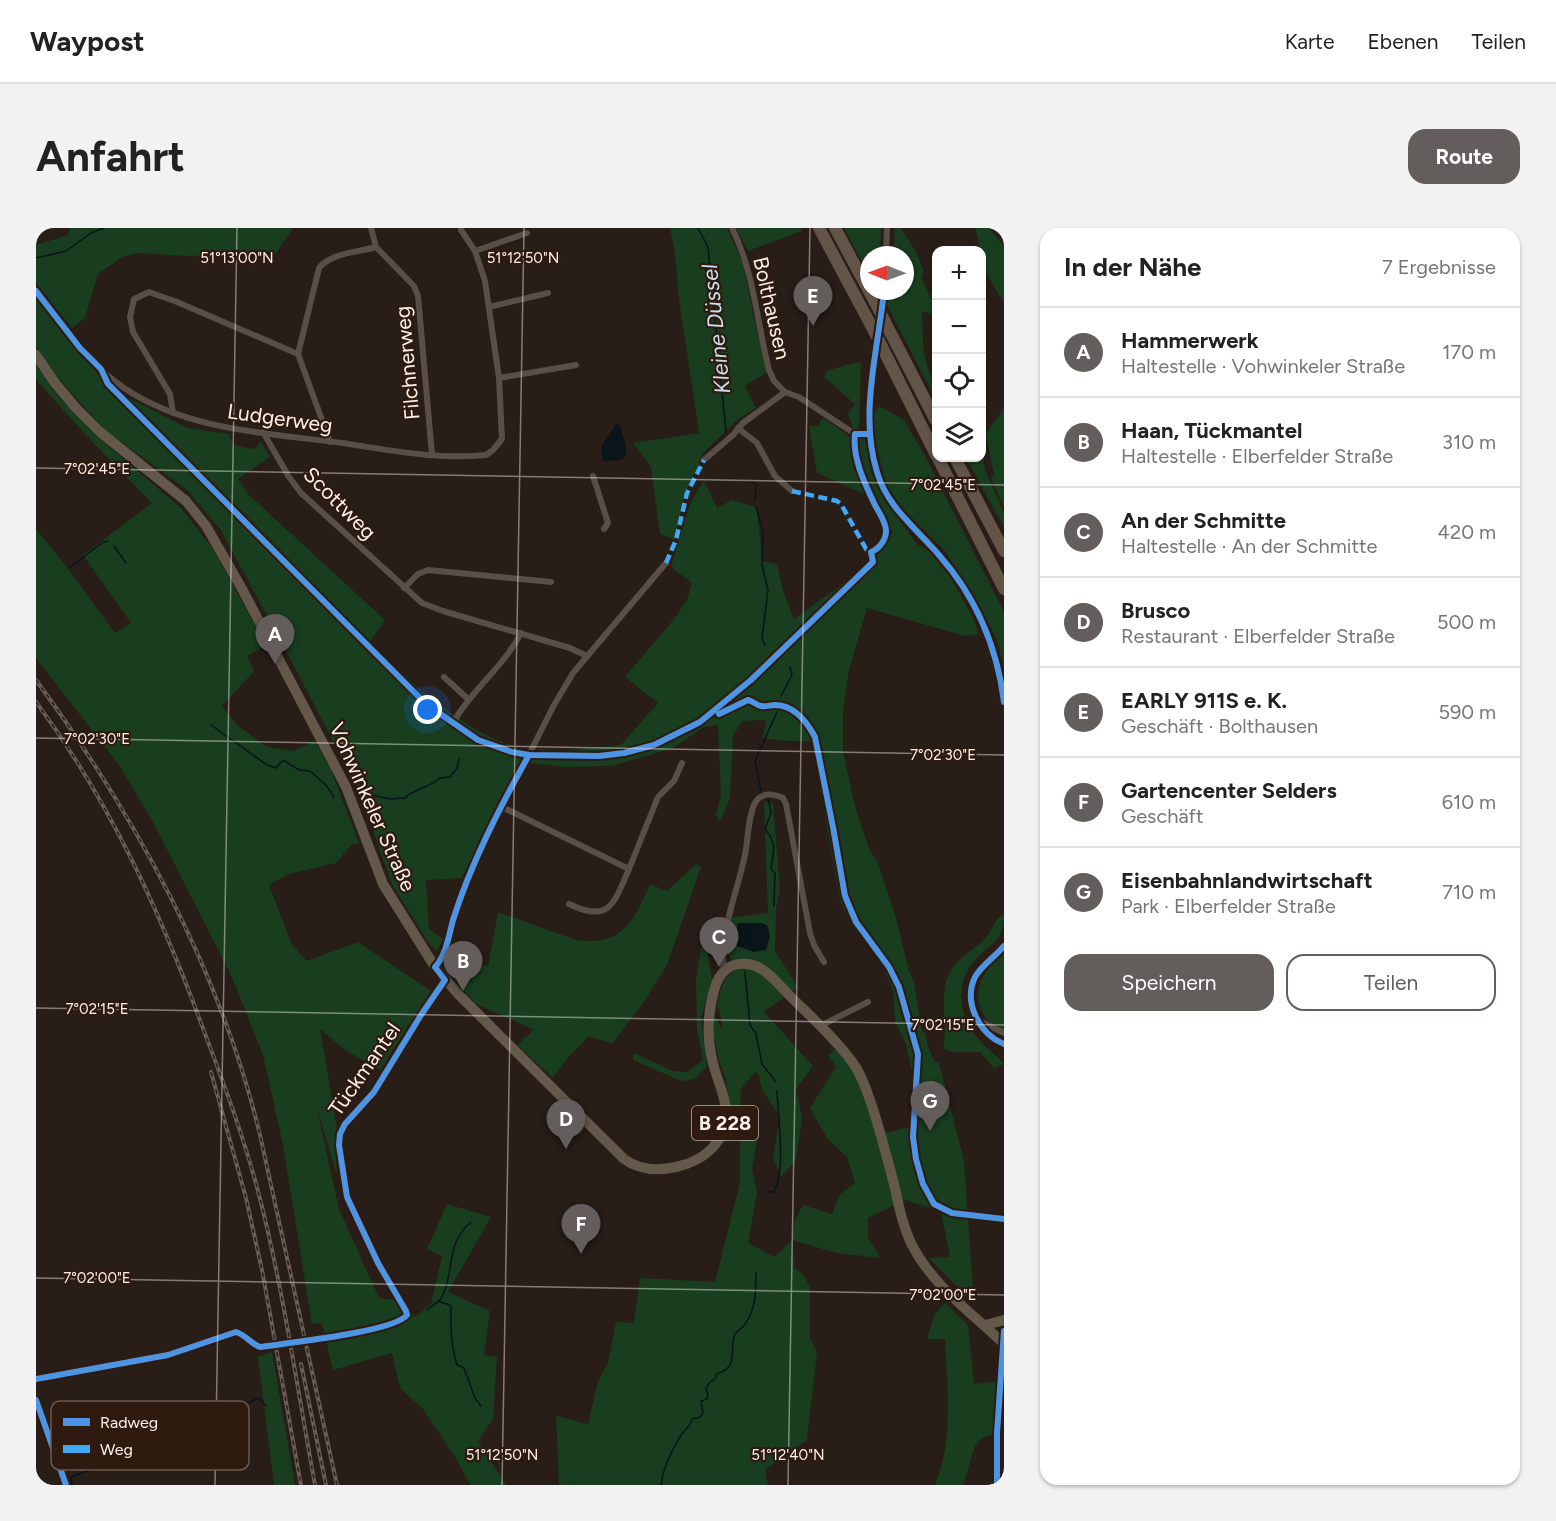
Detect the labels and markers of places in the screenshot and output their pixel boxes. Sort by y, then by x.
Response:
pin: E [794,276,832,326]
pin: A [256,614,294,664]
pin: C [700,918,738,967]
pin: B [444,942,482,991]
pin: G [910,1082,950,1131]
pin: D [546,1100,586,1149]
pin: F [562,1204,600,1254]

